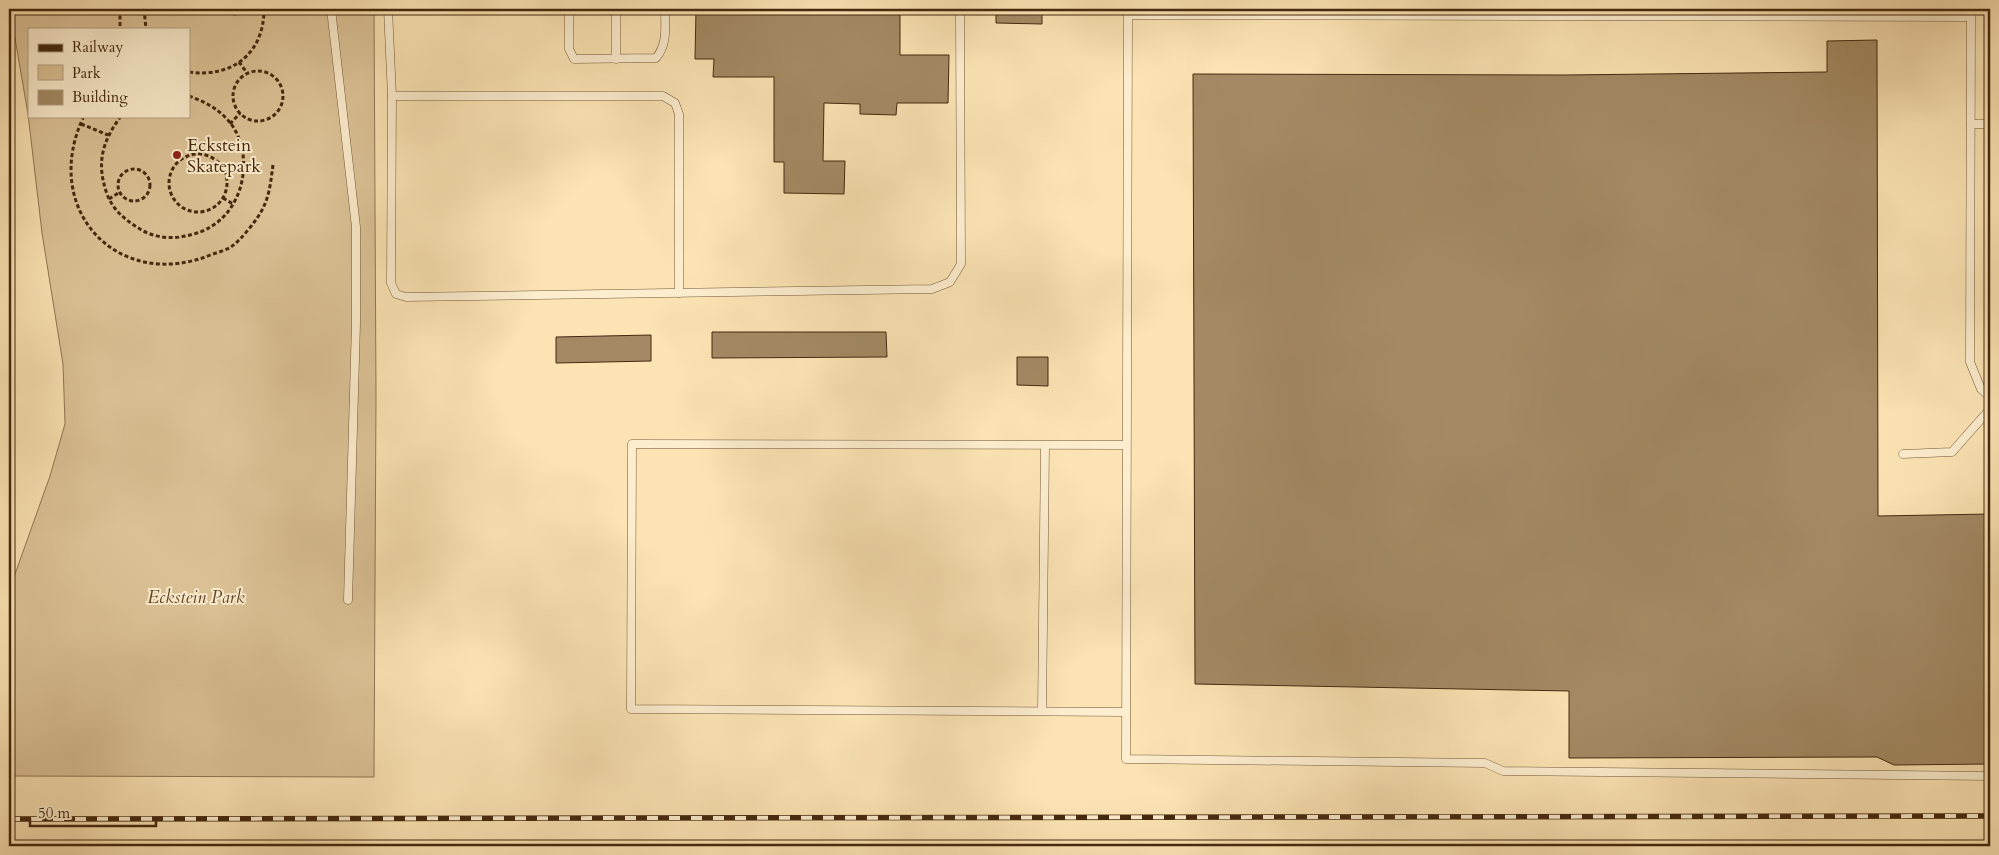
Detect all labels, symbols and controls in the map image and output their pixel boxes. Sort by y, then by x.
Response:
legend [28,28,190,118]
text: Railway [72,37,123,57]
text: Park [72,63,101,83]
text: Building [72,87,128,107]
place label: Eckstein Skatepark [187,133,261,179]
marker: Eckstein Skatepark [171,149,183,161]
park label: Eckstein Park [147,585,245,610]
scale bar [30,795,156,827]
text: 50 m [38,803,70,823]

